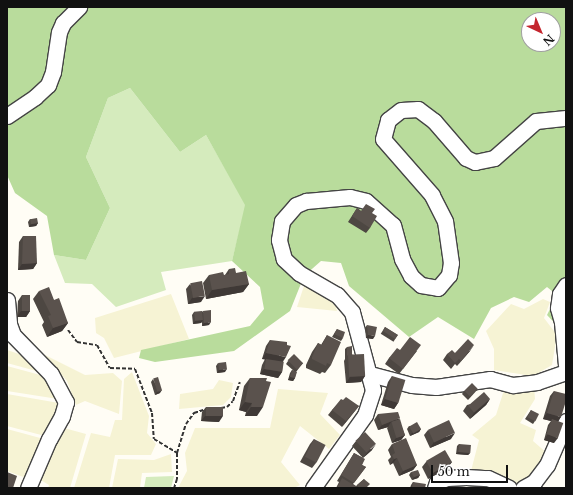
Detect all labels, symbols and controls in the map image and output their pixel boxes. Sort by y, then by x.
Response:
north arrow [521,12,561,52]
text: N [540,31,557,49]
scale bar [433,457,510,483]
text: 50 m [438,464,470,479]

